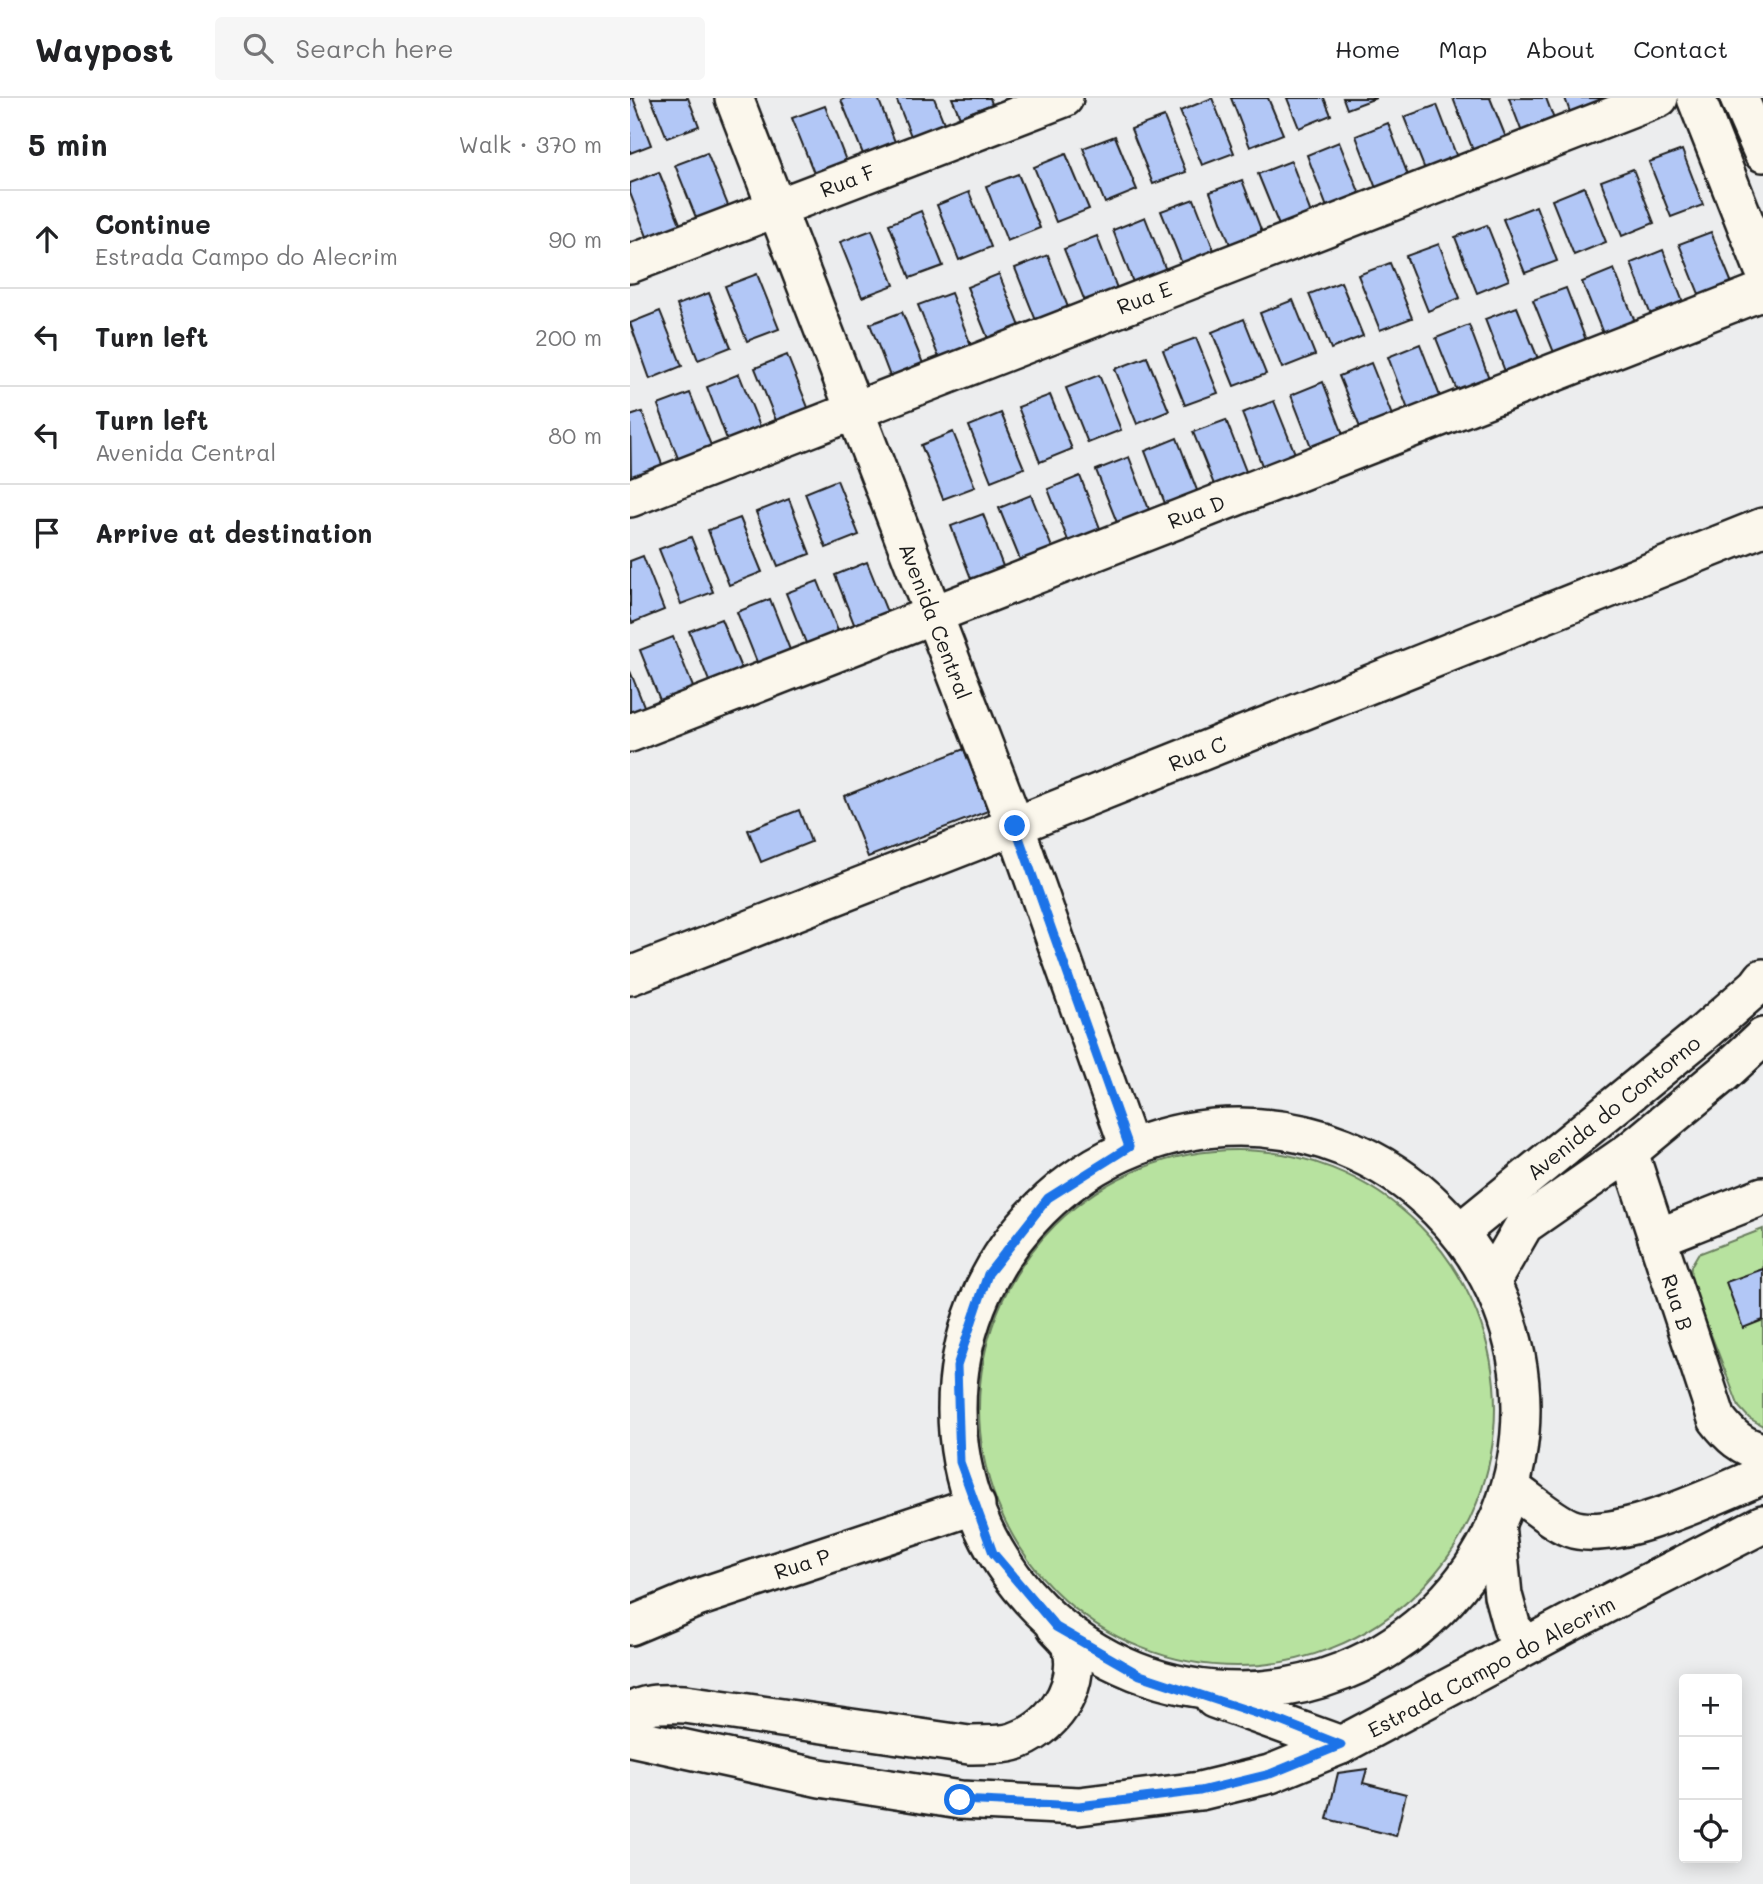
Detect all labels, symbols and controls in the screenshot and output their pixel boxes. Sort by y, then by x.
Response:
search box [215,17,705,80]
text: Waypost [35,27,173,70]
icon: search [239,29,277,67]
text: Search here [295,31,454,65]
text: Home [1335,33,1400,64]
text: Map [1438,33,1487,64]
text: About [1525,33,1595,64]
text: Contact [1633,33,1728,64]
text: 5 min [28,124,108,164]
text: Walk · 370 m [459,129,602,159]
street label: Rua F [816,157,878,203]
text: Continue [95,207,211,241]
icon: ahead [28,220,66,258]
text: 90 m [549,224,602,254]
text: Estrada Campo do Alecrim [95,241,398,271]
street label: Rua E [1113,274,1175,320]
icon: left [28,318,66,356]
text: Turn left [95,320,208,354]
text: 200 m [535,322,602,352]
text: Turn left [95,403,208,437]
icon: left [28,416,66,454]
text: 80 m [548,420,602,450]
text: Avenida Central [95,437,276,467]
street label: Rua D [1164,488,1228,534]
icon: arrive [28,514,66,552]
text: Arrive at destination [95,516,372,550]
street label: Avenida Central [894,539,978,703]
street label: Rua C [1164,729,1230,777]
route end [999,810,1030,841]
street label: Avenida do Contorno [1521,1029,1705,1185]
street label: Rua B [1656,1270,1700,1334]
street label: Rua P [770,1541,834,1585]
street label: Estrada Campo do Alecrim [1363,1589,1619,1743]
map controls [1679,1674,1742,1863]
button: + [1679,1674,1742,1737]
button: − [1679,1737,1742,1800]
route start [944,1784,975,1815]
button: locate [1679,1800,1742,1863]

